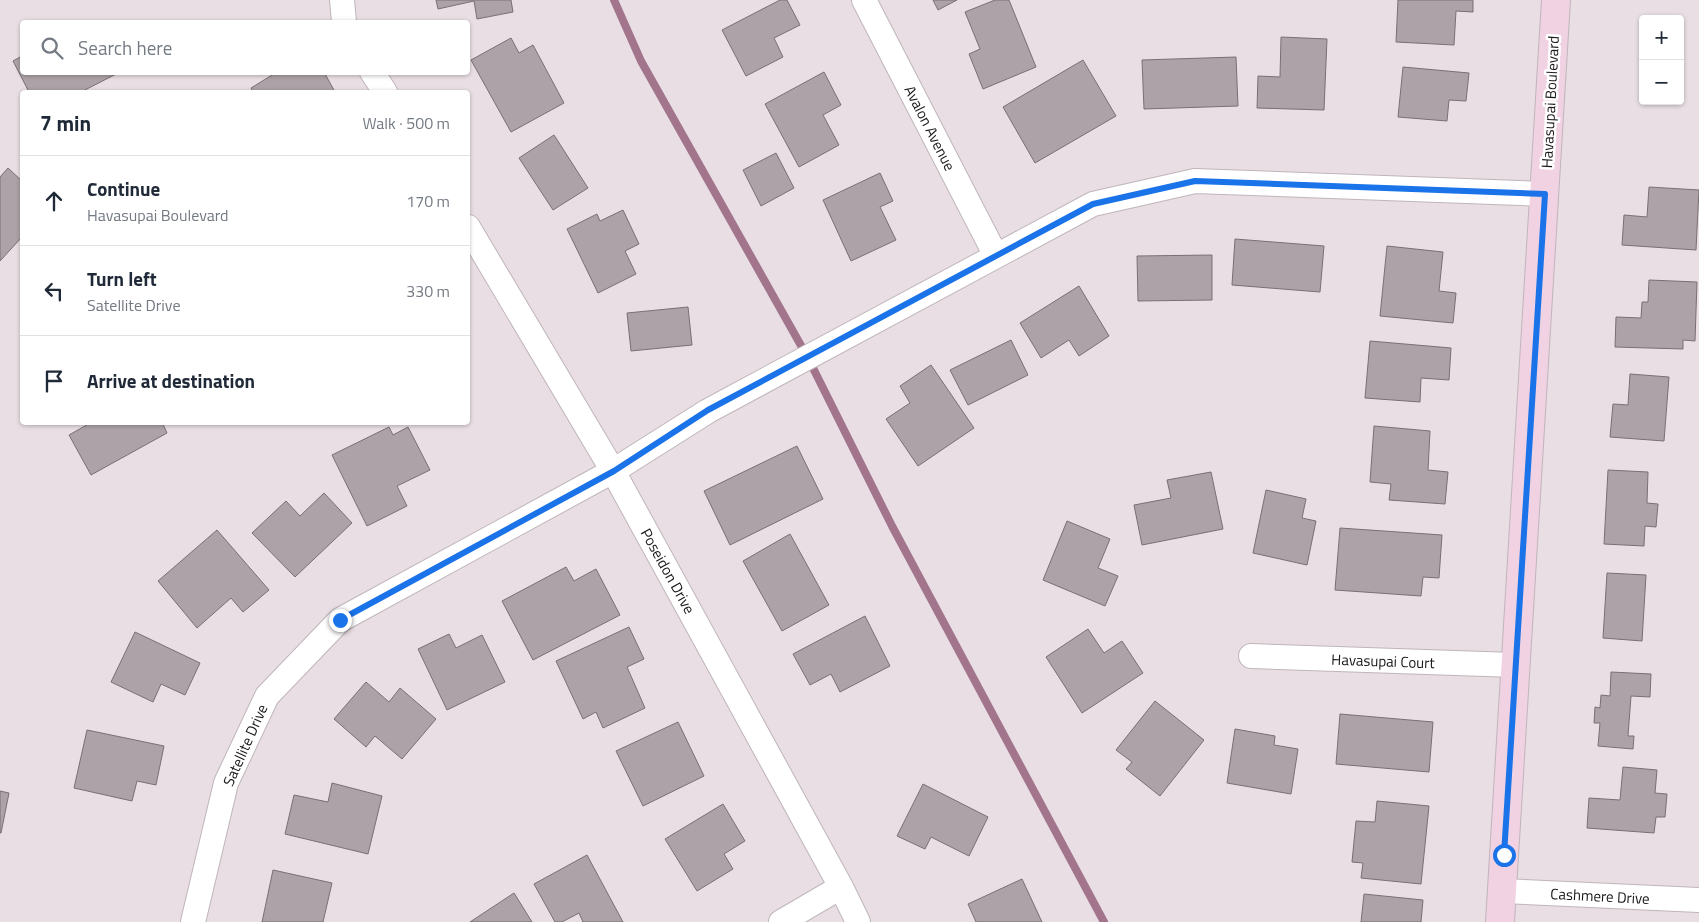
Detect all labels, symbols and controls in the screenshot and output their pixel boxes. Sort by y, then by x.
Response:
map controls [1639,15,1684,105]
button: + [1639,15,1684,60]
search box [20,20,470,75]
text: Search here [78,33,172,62]
icon: search [38,34,66,62]
street label: Havasupai Boulevard [1535,35,1565,169]
button: − [1639,60,1684,105]
street label: Avalon Avenue [899,81,961,175]
text: 7 min [40,107,91,139]
text: Walk · 500 m [362,111,450,135]
text: Continue [87,174,160,203]
icon: ahead [40,187,68,215]
text: 170 m [406,189,450,213]
text: Havasupai Boulevard [87,203,229,227]
text: Turn left [87,264,157,293]
icon: left [40,277,68,305]
text: 330 m [406,279,450,303]
text: Satellite Drive [87,293,181,317]
text: Arrive at destination [87,366,255,395]
icon: arrive [40,367,68,395]
street label: Poseidon Drive [635,524,701,618]
route end [329,609,352,632]
street label: Havasupai Court [1331,648,1436,674]
street label: Satellite Drive [217,700,273,790]
route start [1493,844,1516,867]
street label: Cashmere Drive [1550,882,1650,910]

